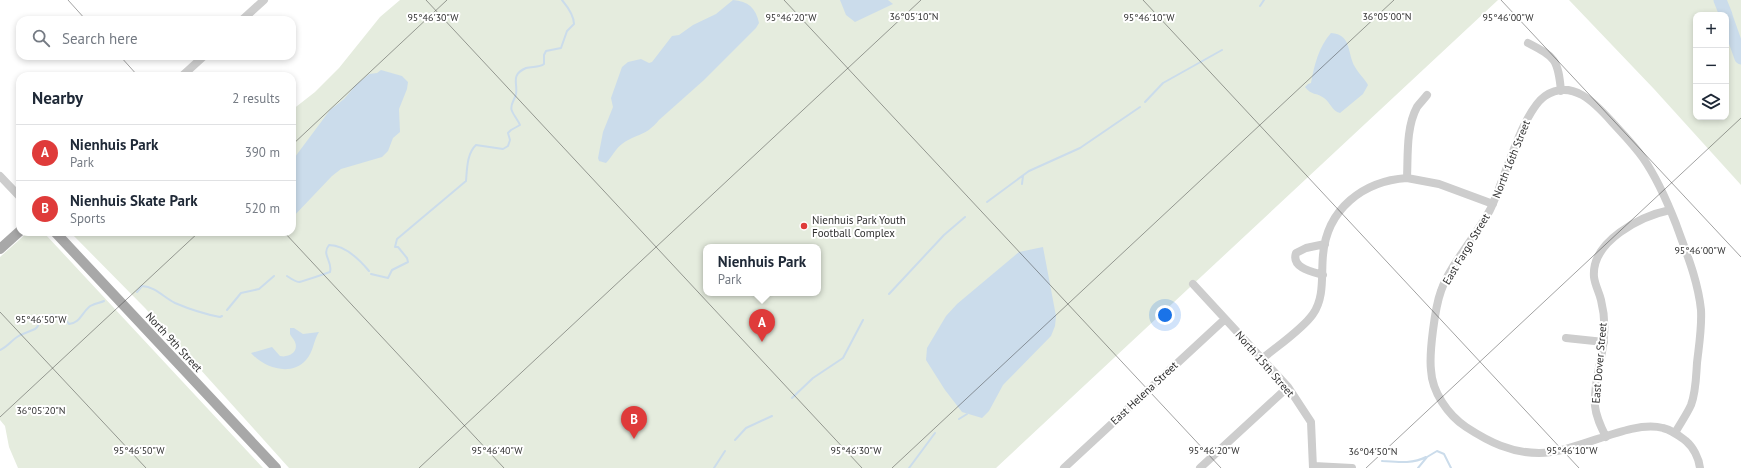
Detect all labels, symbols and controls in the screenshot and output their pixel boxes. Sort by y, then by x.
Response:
text: 36°05'10"N [889,10,939,23]
text: 36°05'00"N [1362,10,1412,23]
text: 95°46'30"W [407,11,459,24]
text: 95°46'20"W [765,11,817,24]
text: 95°46'10"W [1123,11,1175,24]
text: 95°46'00"W [1482,11,1534,24]
map controls [1693,12,1729,120]
button: + [1693,12,1729,48]
search box [16,16,296,60]
icon: search [30,27,52,49]
text: Search here [62,29,138,48]
button: − [1693,48,1729,84]
button: layers [1693,84,1729,120]
text: Nearby [32,87,83,109]
text: 2 results [232,90,280,107]
street label: North 16th Street [1489,118,1533,200]
text: Nienhuis Park [70,135,158,154]
text: A [41,144,49,161]
text: 390 m [245,144,280,161]
text: Park [70,154,94,171]
text: Nienhuis Skate Park [70,191,198,210]
text: B [41,200,49,217]
text: 520 m [245,200,280,217]
text: Sports [70,210,106,227]
street label: East Fargo Street [1439,211,1493,287]
place label: Nienhuis Park Youth Football Complex [812,213,906,240]
marker: Nienhuis Park Youth Football Complex [799,221,809,231]
popup [703,244,821,296]
text: 95°46'00"W [1674,244,1726,257]
text: Nienhuis Park [718,252,806,271]
text: Park [718,271,742,288]
your location [1155,305,1175,325]
street label: North 9th Street [143,309,205,375]
pin: A [749,309,775,342]
text: 95°46'50"W [15,313,67,326]
street label: East Dover Street [1588,322,1610,404]
street label: North 15th Street [1233,328,1298,400]
street label: East Helena Street [1107,358,1181,428]
text: 36°05'20"N [16,404,66,417]
pin: B [621,406,647,439]
text: 95°46'50"W [113,444,165,457]
text: 95°46'40"W [471,444,523,457]
text: 95°46'30"W [830,444,882,457]
text: 95°46'20"W [1188,444,1240,457]
text: 95°46'10"W [1546,444,1598,457]
text: 36°04'50"N [1348,445,1398,458]

